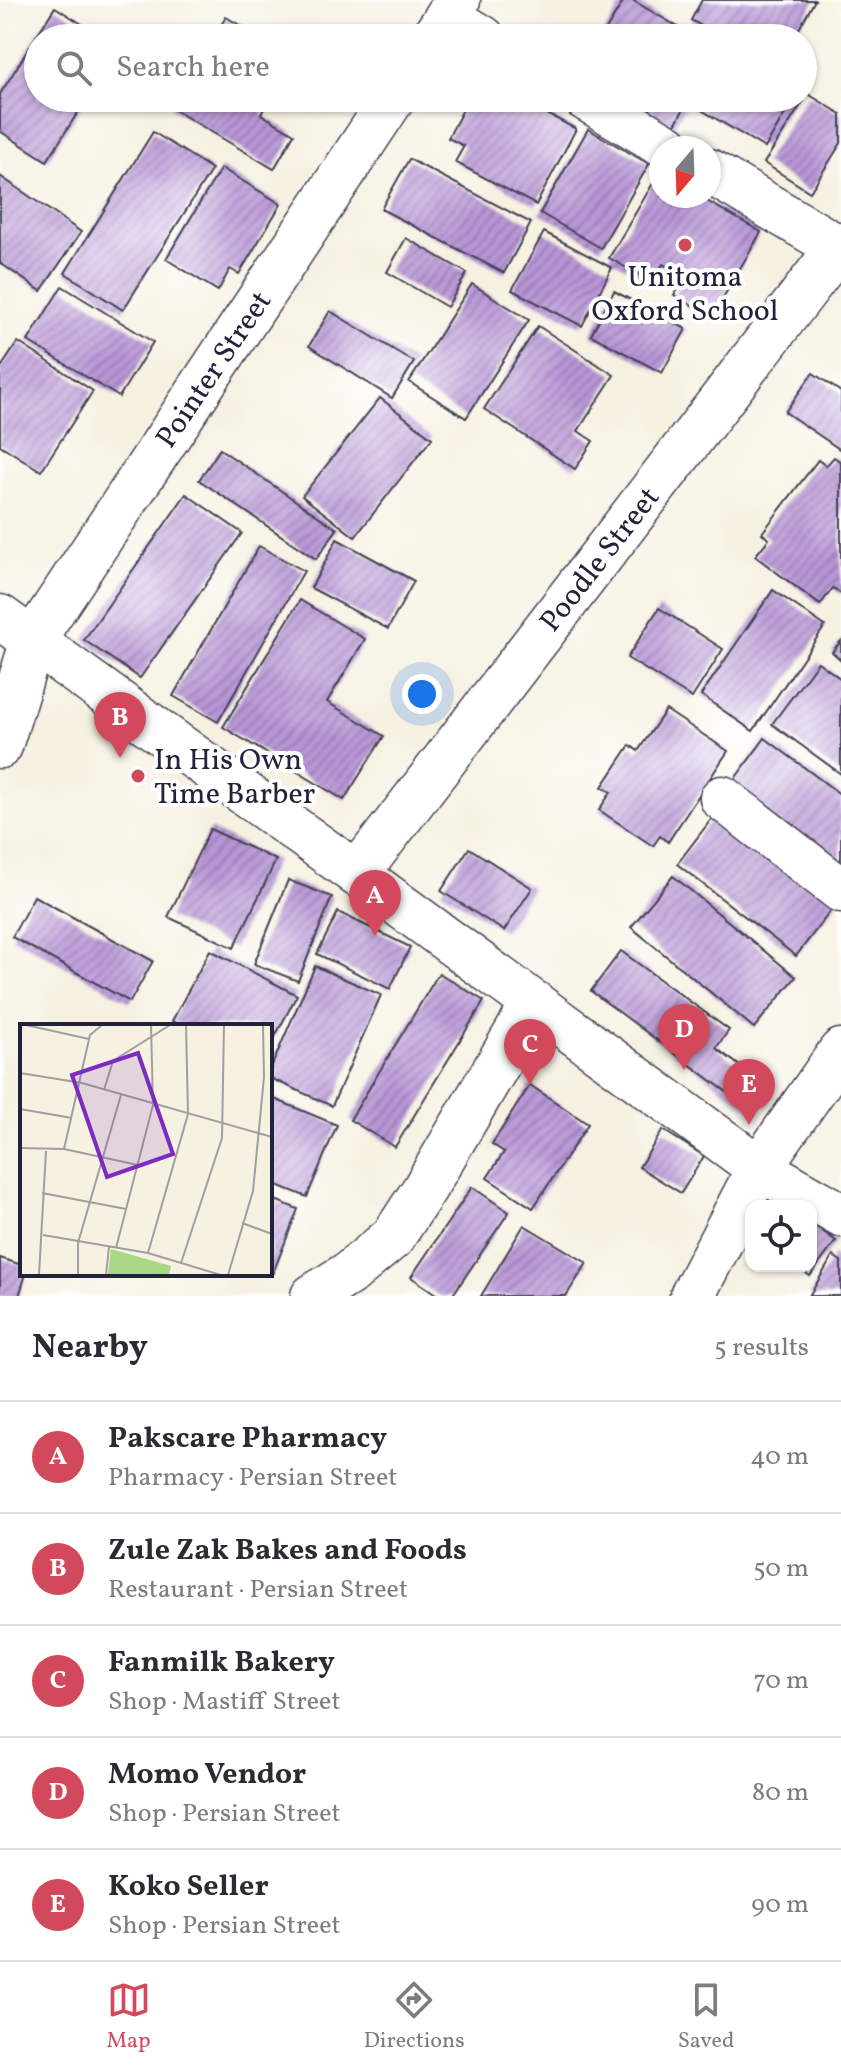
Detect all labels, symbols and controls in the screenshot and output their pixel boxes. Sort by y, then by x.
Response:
search box [24,24,817,112]
icon: search [52,46,96,90]
text: Search here [116,47,270,89]
north arrow [649,136,721,208]
marker: Unitoma Oxford School [676,236,694,254]
place label: Unitoma Oxford School [592,257,778,333]
street label: Pointer Street [147,283,283,457]
street label: Poodle Street [531,479,671,642]
your location [402,674,442,714]
pin: B [94,692,146,758]
place label: In His Own Time Barber [154,740,315,816]
marker: In His Own Time Barber [129,767,147,785]
pin: A [349,870,401,936]
pin: D [658,1004,710,1070]
pin: C [504,1019,556,1085]
inset map [20,1024,272,1276]
pin: E [723,1059,775,1125]
map controls [745,1200,817,1272]
button: locate [745,1200,817,1272]
text: Nearby [32,1325,148,1372]
text: 5 results [714,1330,809,1366]
text: Pakscare Pharmacy [108,1418,387,1460]
text: A [49,1439,67,1475]
text: 40 m [750,1439,809,1475]
text: Pharmacy · Persian Street [108,1460,397,1496]
text: Zule Zak Bakes and Foods [108,1530,467,1572]
text: B [49,1551,67,1587]
text: 50 m [753,1551,809,1587]
text: Restaurant · Persian Street [108,1572,408,1608]
text: Fanmilk Bakery [108,1642,335,1684]
text: C [50,1663,66,1699]
text: 70 m [754,1663,809,1699]
text: Shop · Mastiff Street [108,1684,341,1720]
text: Momo Vendor [108,1754,306,1796]
text: D [48,1775,68,1811]
text: 80 m [752,1775,809,1811]
text: Shop · Persian Street [108,1796,341,1832]
text: Koko Seller [108,1866,269,1908]
text: E [50,1887,66,1923]
text: 90 m [751,1887,809,1923]
text: Shop · Persian Street [108,1908,341,1944]
tab: Map [107,1978,151,2057]
tab: Directions [364,1978,465,2057]
tab: Saved [678,1978,734,2057]

